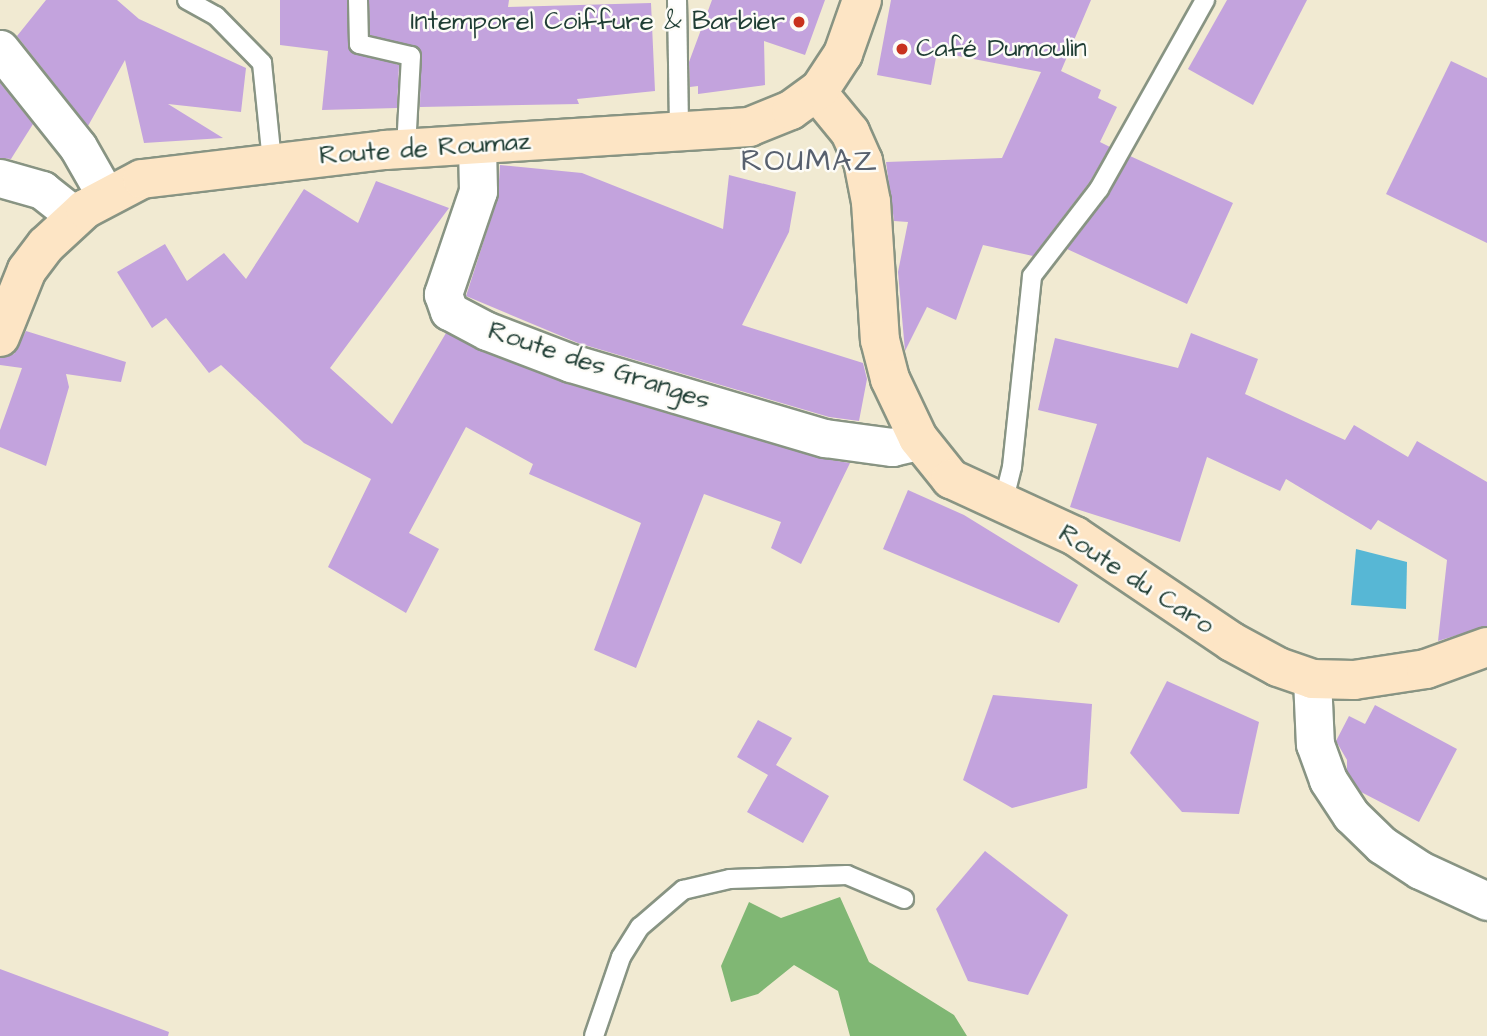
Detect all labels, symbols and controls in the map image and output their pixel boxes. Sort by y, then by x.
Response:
place label: Intemporel Coiffure & Barbier [411,6,785,38]
marker: Intemporel Coiffure & Barbier [791,14,807,30]
place label: Café Dumoulin [916,33,1087,65]
marker: Café Dumoulin [894,41,910,57]
street label: Route de Roumaz [318,126,532,172]
district label: ROUMAZ [742,143,878,179]
street label: Route des Granges [484,315,714,417]
street label: Route du Caro [1052,518,1220,642]

